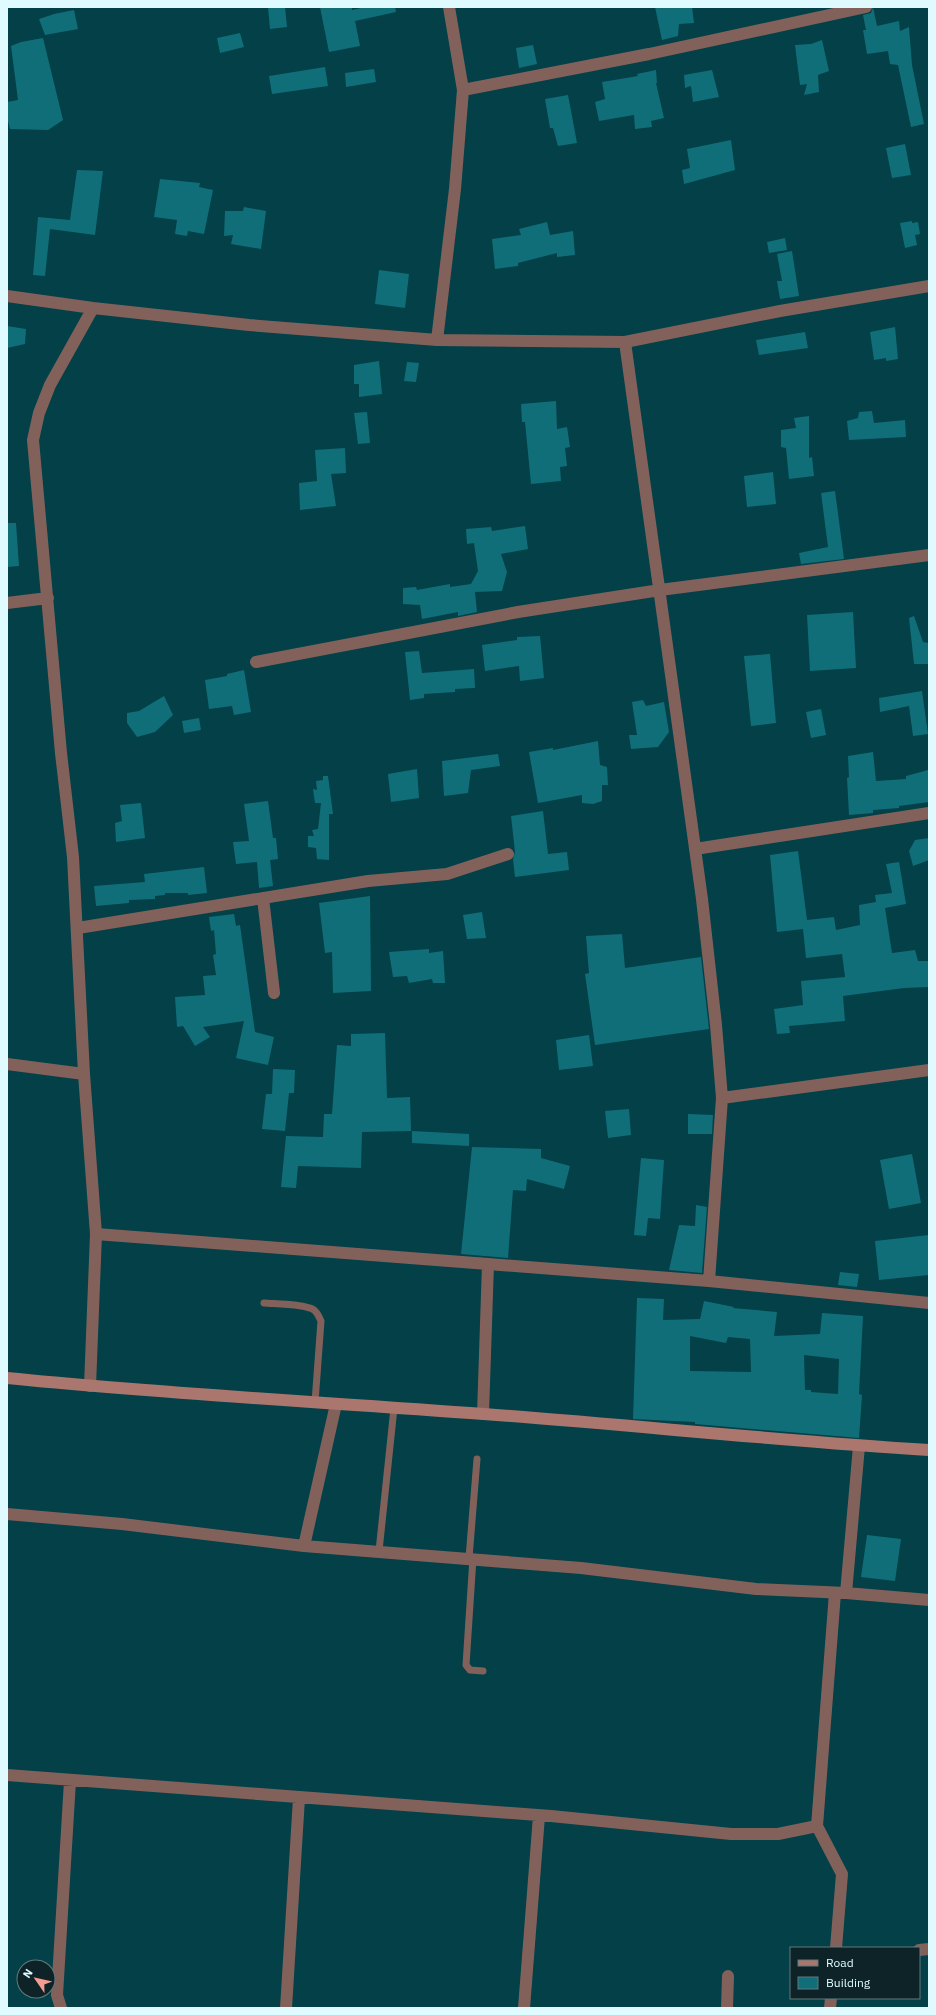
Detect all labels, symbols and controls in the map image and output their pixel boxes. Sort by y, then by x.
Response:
legend [790,1947,920,1999]
text: Road [826,1955,854,1970]
north arrow [16,1959,56,1999]
text: N [20,1966,36,1981]
text: Building [826,1975,871,1990]

